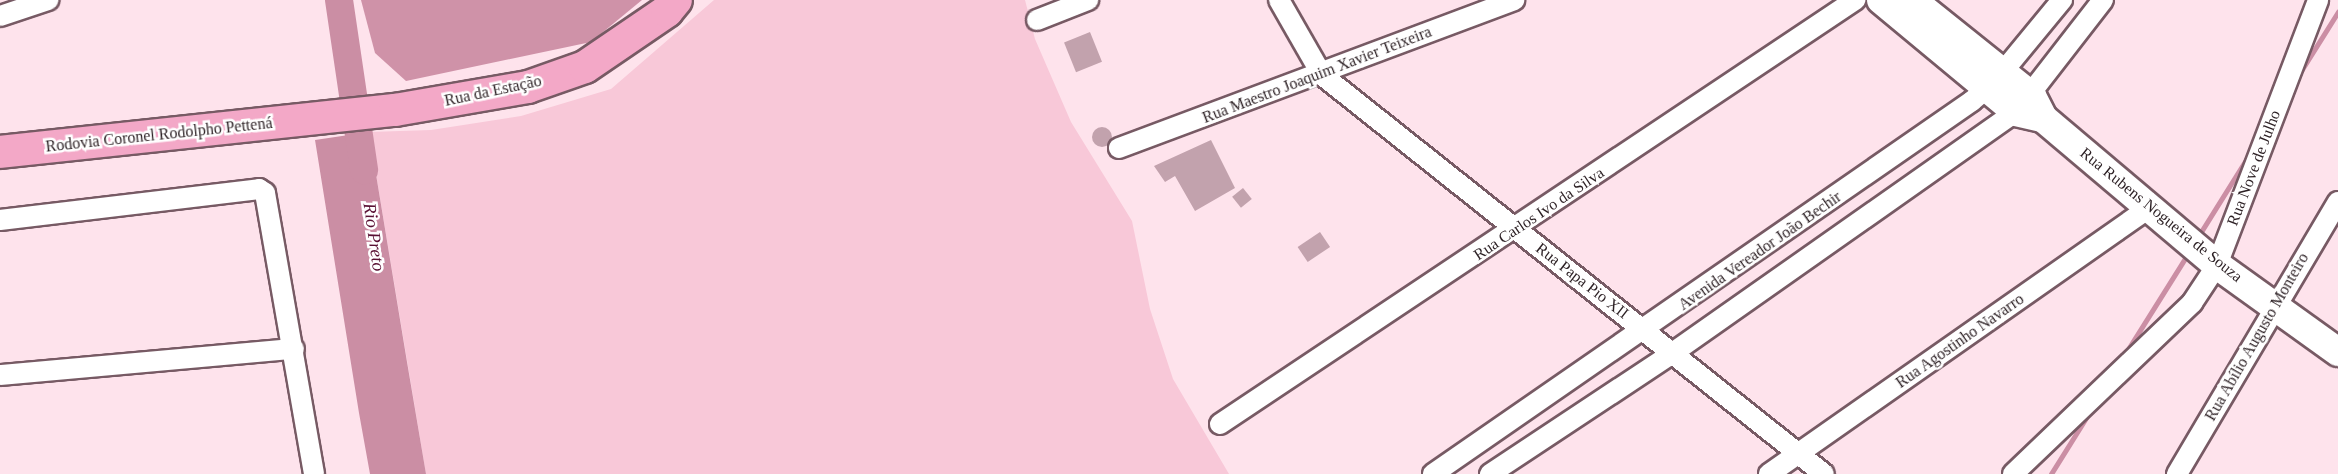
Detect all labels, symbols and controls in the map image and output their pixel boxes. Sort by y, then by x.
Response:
street label: Rua Maestro Joaquim Xavier Teixeira [1200,22,1434,128]
street label: Rua da Estação [443,71,543,111]
street label: Rua Nove de Julho [2223,108,2285,228]
street label: Rodovia Coronel Rodolpho Pettená [45,114,273,156]
street label: Rua Rubens Nogueira de Souza [2076,144,2246,286]
street label: Rua Carlos Ivo da Silva [1470,163,1608,265]
street label: Avenida Vereador João Bechir [1675,187,1845,315]
water label: Rio Preto [359,201,389,273]
street label: Rua Papa Pio XII [1532,239,1632,323]
street label: Rua Abílio Augusto Monteiro [2201,249,2313,425]
street label: Rua Agostinho Navarro [1892,289,2028,393]

